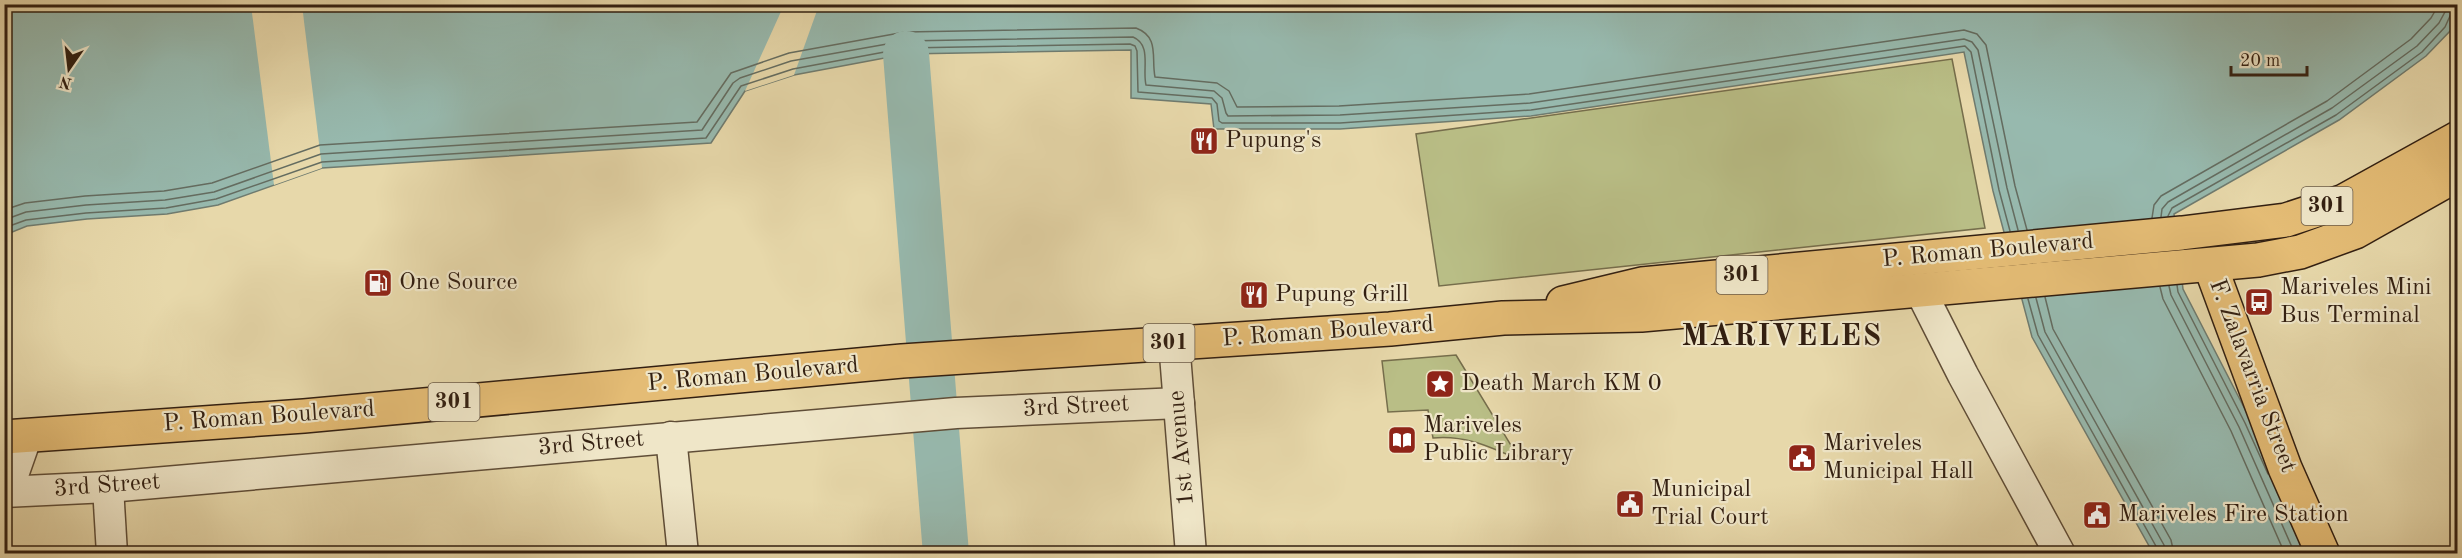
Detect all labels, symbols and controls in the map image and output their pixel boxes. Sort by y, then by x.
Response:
north arrow [39,39,99,99]
scale bar [2231,39,2308,77]
text: 20 m [2240,52,2280,70]
text: N [57,72,74,91]
restaurant icon: Pupung's [1188,125,1220,157]
place label: Pupung's [1225,129,1321,153]
road number: 301 [2302,187,2352,225]
street label: P. Roman Boulevard [1881,230,2095,272]
road number: 301 [1716,256,1768,294]
fuel station icon: One Source [362,267,394,299]
place label: One Source [399,271,517,295]
street label: F. Zalavarria Street [2204,276,2300,476]
place label: Mariveles Mini Bus Terminal [2280,276,2432,328]
restaurant icon: Pupung Grill [1238,279,1270,311]
place label: Pupung Grill [1275,283,1409,307]
bus stop icon: Mariveles Mini Bus Terminal [2243,286,2275,318]
street label: P. Roman Boulevard [1221,313,1435,351]
district label: MARIVELES [1681,322,1883,352]
road number: 301 [1144,324,1194,362]
street label: P. Roman Boulevard [646,354,860,396]
place icon: Death March KM 0 [1424,368,1456,400]
place label: Death March KM 0 [1461,372,1662,396]
road number: 301 [428,383,480,421]
street label: 1st Avenue [1165,389,1199,507]
street label: 3rd Street [1022,392,1130,422]
street label: P. Roman Boulevard [162,398,376,436]
place label: Mariveles Public Library [1423,414,1574,466]
library icon: Mariveles Public Library [1386,424,1418,456]
street label: 3rd Street [537,427,645,461]
place label: Mariveles Municipal Hall [1823,432,1974,484]
public building icon: Mariveles Municipal Hall [1786,442,1818,474]
street label: 3rd Street [53,470,161,502]
place label: Municipal Trial Court [1651,478,1769,530]
public building icon: Municipal Trial Court [1614,488,1646,520]
public building icon: Mariveles Fire Station [2081,499,2113,531]
place label: Mariveles Fire Station [2118,503,2349,527]

